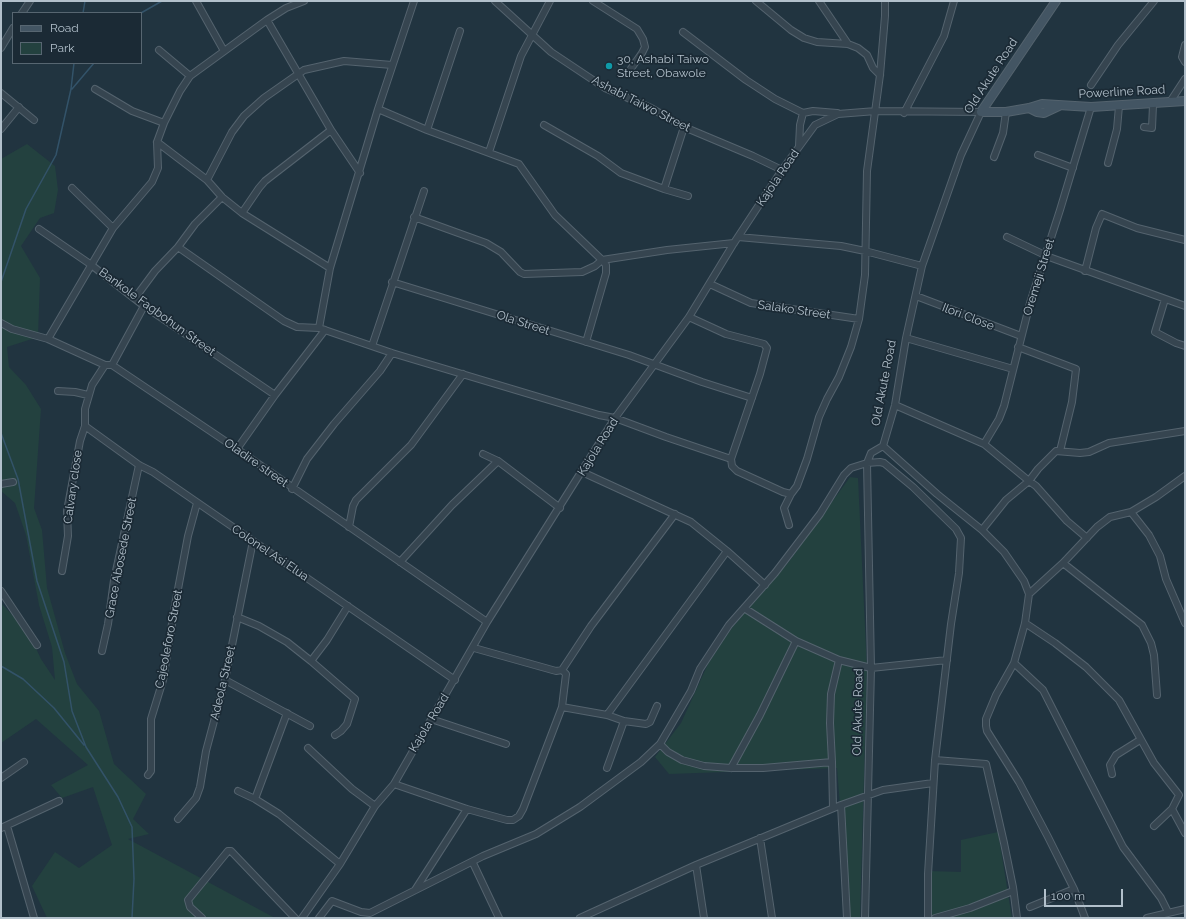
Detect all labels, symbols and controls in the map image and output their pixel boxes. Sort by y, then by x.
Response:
legend [12,12,142,64]
text: Road [50,21,79,35]
street label: Old Akute Road [961,36,1021,116]
text: Park [50,41,75,55]
place label: 30, Ashabi Taiwo Street, Obawole [617,52,709,80]
marker: 30, Ashabi Taiwo Street, Obawole [604,61,614,71]
street label: Ashabi Taiwo Street [589,73,693,135]
street label: Powerline Road [1078,83,1166,101]
street label: Kajola Road [754,147,802,209]
street label: Oremeji Street [1020,237,1058,317]
street label: Bankole Fagbohun Street [96,265,218,359]
street label: Salako Street [757,298,831,322]
street label: Ilori Close [940,300,996,334]
street label: Ola Street [495,308,551,338]
street label: Old Akute Road [869,339,899,427]
street label: Kajola Road [574,415,622,479]
street label: Oladire street [221,436,291,490]
street label: Calvary close [61,449,85,525]
street label: Grace Abosede Street [102,497,140,619]
street label: Colonel Asi Elua [229,522,311,584]
street label: Cajeoleforo Street [152,588,186,690]
street label: Adeola Street [207,644,239,722]
street label: Old Akute Road [850,668,866,756]
street label: Kajola Road [406,691,452,755]
scale bar [1046,881,1125,907]
text: 100 m [1051,889,1085,903]

